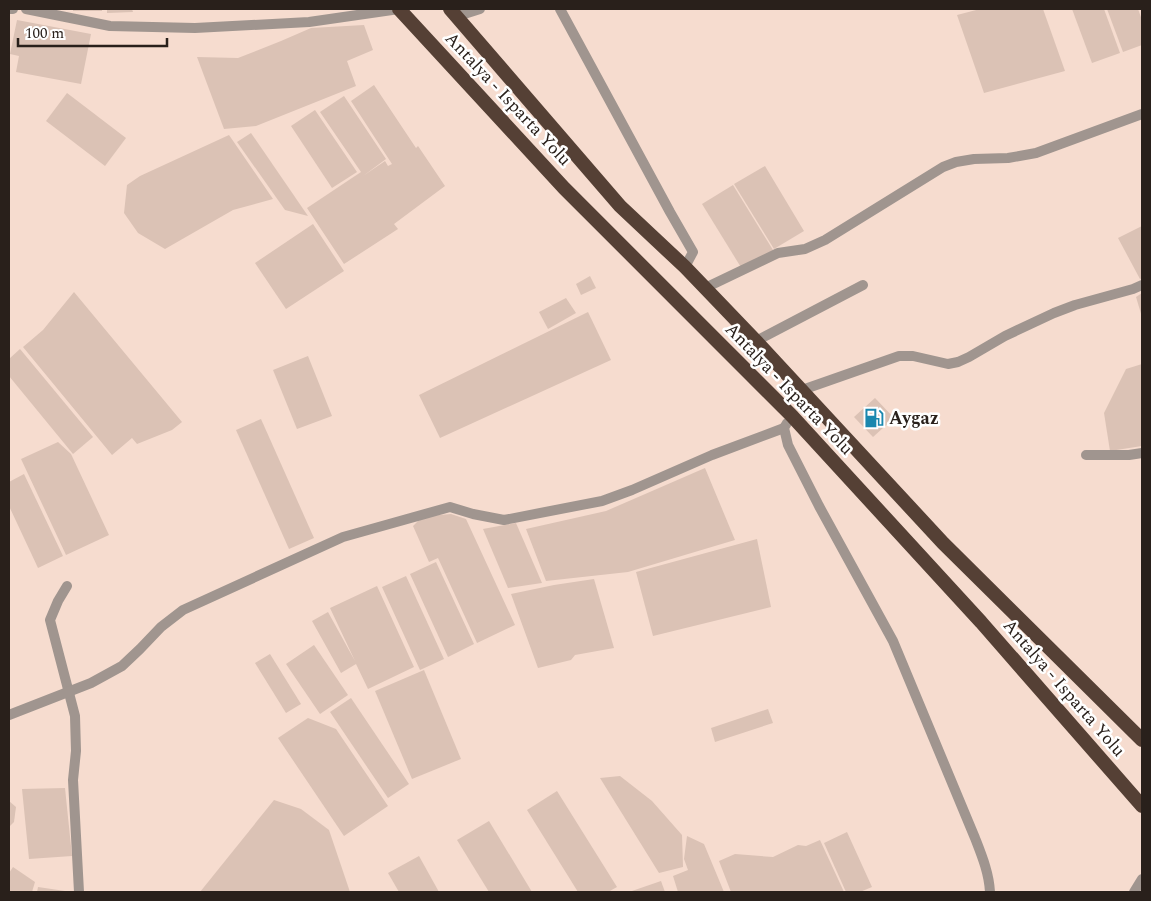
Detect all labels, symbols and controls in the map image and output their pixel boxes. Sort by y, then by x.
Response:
scale bar [18,15,166,47]
text: 100 m [25,22,64,45]
street label: Antalya - Isparta Yolu [438,26,578,172]
street label: Antalya - Isparta Yolu [718,317,860,461]
place label: Aygaz [889,405,939,432]
fuel station icon: Aygaz [863,407,885,429]
street label: Antalya - Isparta Yolu [996,613,1132,763]

